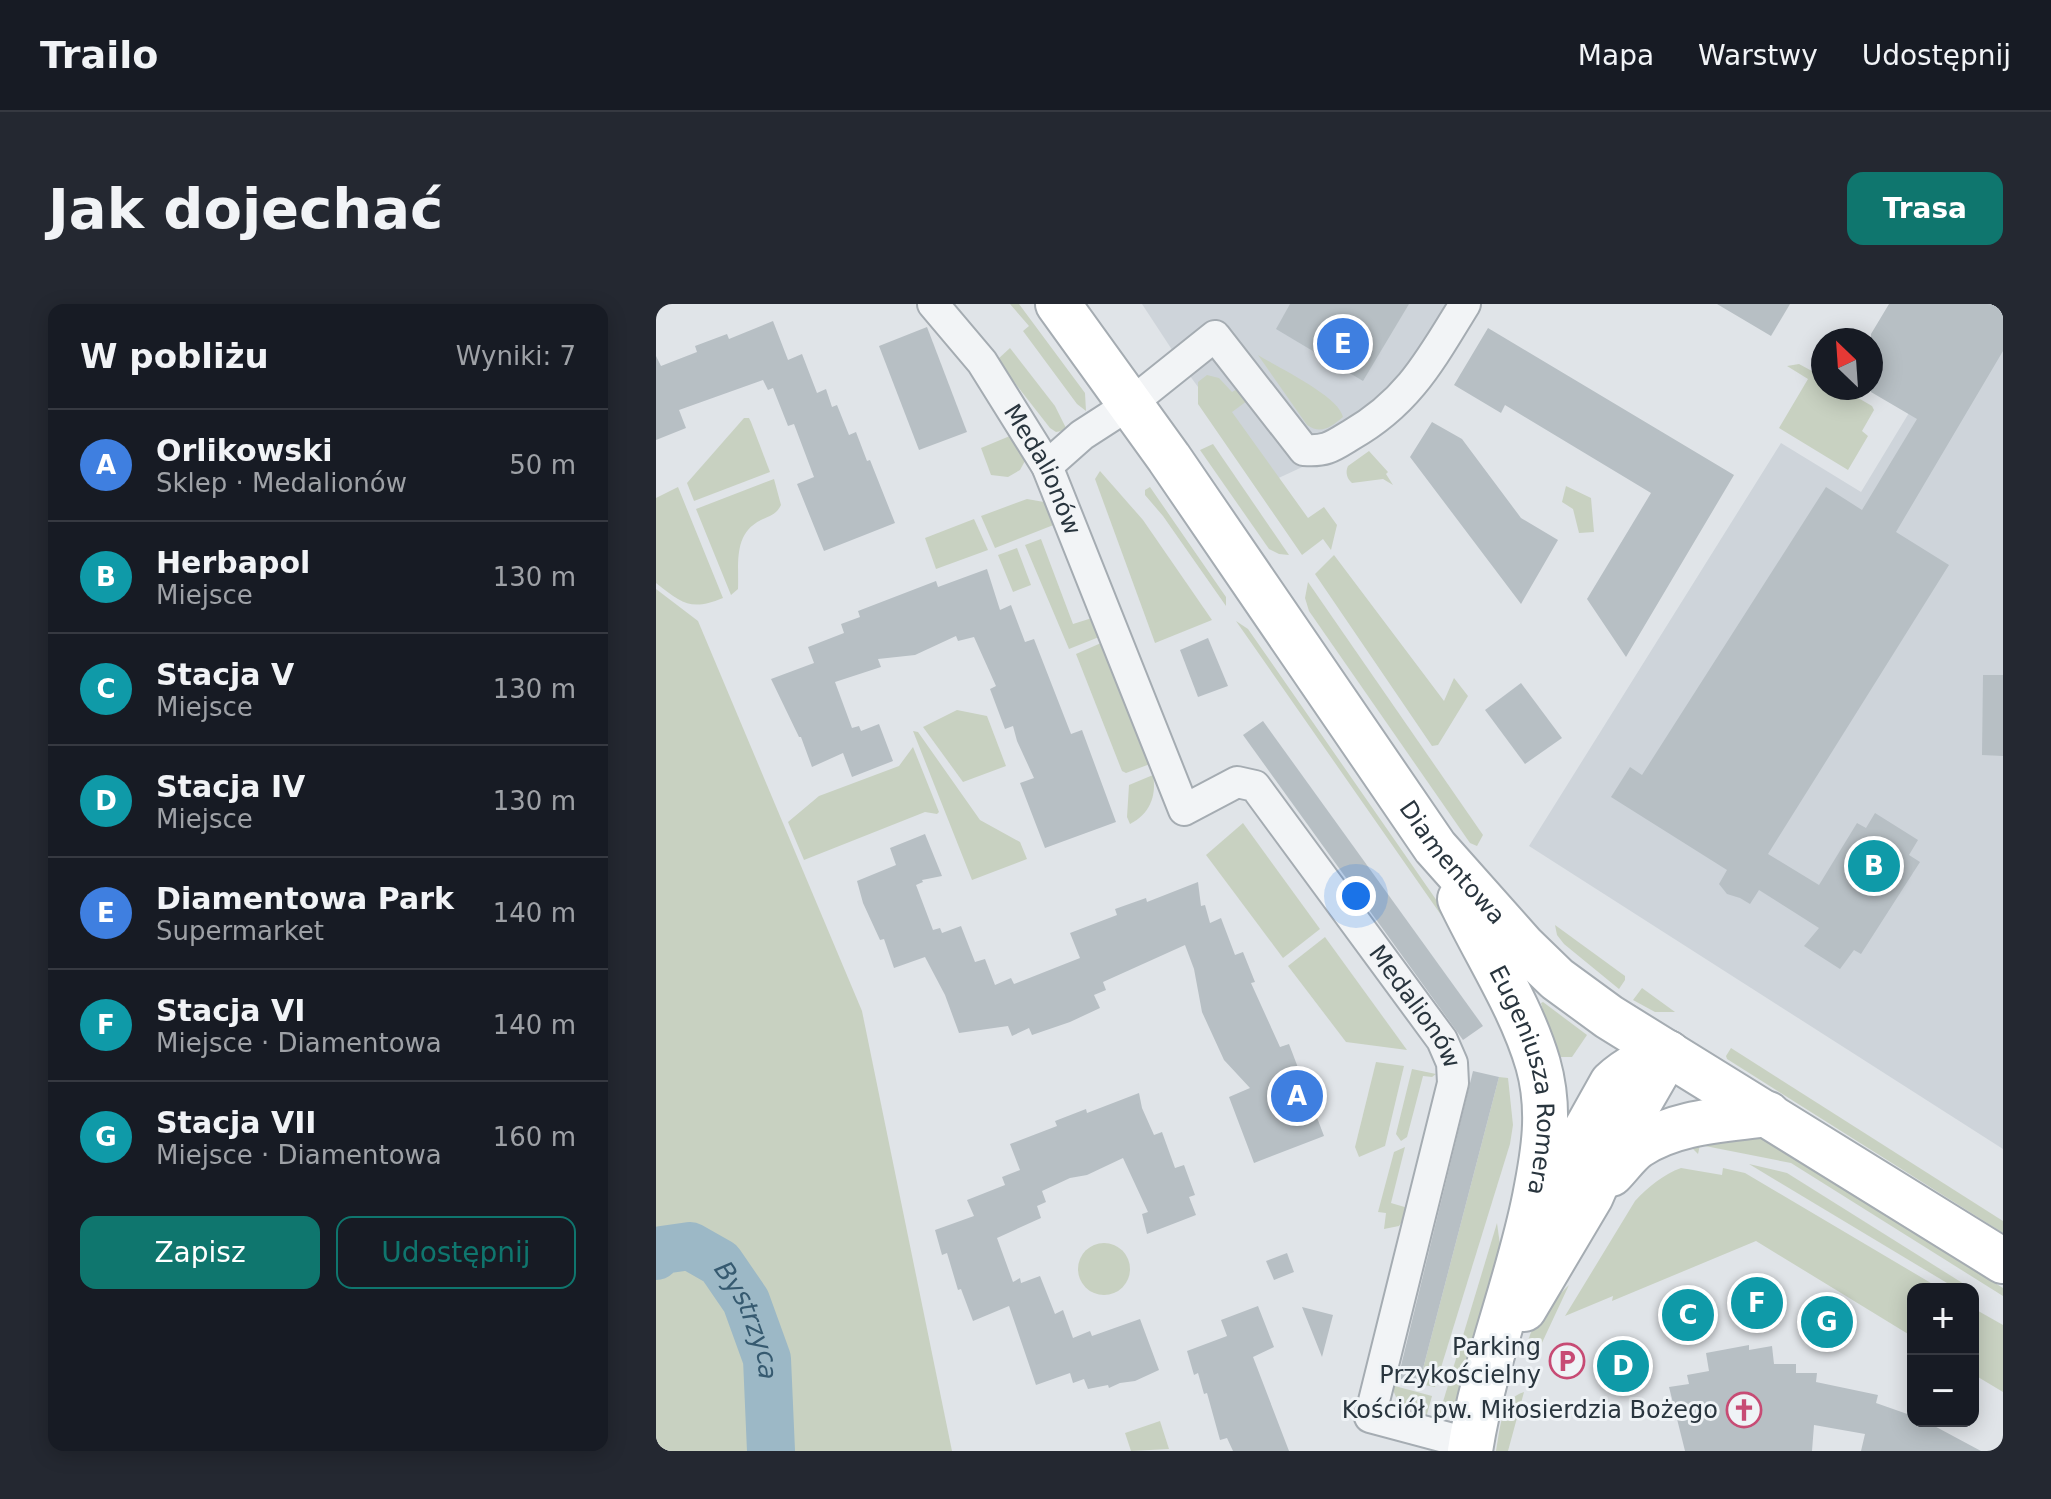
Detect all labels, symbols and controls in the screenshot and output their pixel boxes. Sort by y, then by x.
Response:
text: Trailo [40,33,158,77]
text: Mapa [1578,39,1654,72]
text: Warstwy [1698,39,1818,72]
text: Udostępnij [1862,39,2011,72]
button: Trasa [1847,172,2003,245]
text: Jak dojechać [48,176,443,241]
pin: E [1317,314,1369,374]
north arrow [1811,328,1883,400]
text: W pobliżu [80,336,269,376]
text: Wyniki: 7 [456,341,576,371]
street label: Medalionów [998,399,1087,539]
text: Orlikowski [156,433,332,468]
text: A [96,450,116,480]
text: 50 m [509,450,576,480]
text: Sklep · Medalionów [156,468,407,498]
text: Herbapol [156,545,310,580]
text: B [96,562,116,592]
text: 130 m [493,562,576,592]
text: Miejsce [156,580,253,610]
text: Stacja V [156,657,294,692]
text: C [96,674,116,704]
text: 130 m [493,674,576,704]
text: Miejsce [156,692,253,722]
text: Stacja IV [156,769,305,804]
text: D [95,786,117,816]
text: 130 m [493,786,576,816]
street label: Diamentowa [1394,795,1511,930]
text: Miejsce [156,804,253,834]
pin: B [1848,836,1900,896]
your location [1336,876,1376,916]
text: Diamentowa Park [156,881,454,916]
text: E [97,898,115,928]
text: 140 m [493,898,576,928]
text: Supermarket [156,916,324,946]
street label: Medalionów [1363,940,1466,1072]
street label: Eugeniusza Romera [1483,961,1559,1197]
text: Stacja VI [156,993,305,1028]
text: F [97,1010,115,1040]
text: 140 m [493,1010,576,1040]
text: Miejsce · Diamentowa [156,1028,442,1058]
pin: A [1271,1066,1323,1126]
text: Stacja VII [156,1105,317,1140]
text: G [95,1122,117,1152]
text: 160 m [493,1122,576,1152]
text: Miejsce · Diamentowa [156,1140,442,1170]
button: Zapisz [80,1216,320,1289]
button: Udostępnij [336,1216,576,1289]
water label: Bystrzyca [708,1256,783,1380]
pin: F [1731,1273,1783,1333]
map controls [1907,1283,1979,1427]
button: + [1907,1283,1979,1355]
pin: C [1662,1285,1714,1345]
pin: G [1801,1292,1853,1352]
place label: Parking Przykościelny [1379,1333,1541,1389]
pin: D [1597,1336,1649,1396]
parking icon: Parking Przykościelny [1548,1342,1586,1380]
button: − [1907,1355,1979,1427]
church icon: Kościół pw. Miłosierdzia Bożego [1725,1391,1763,1429]
place label: Kościół pw. Miłosierdzia Bożego [1342,1396,1718,1424]

